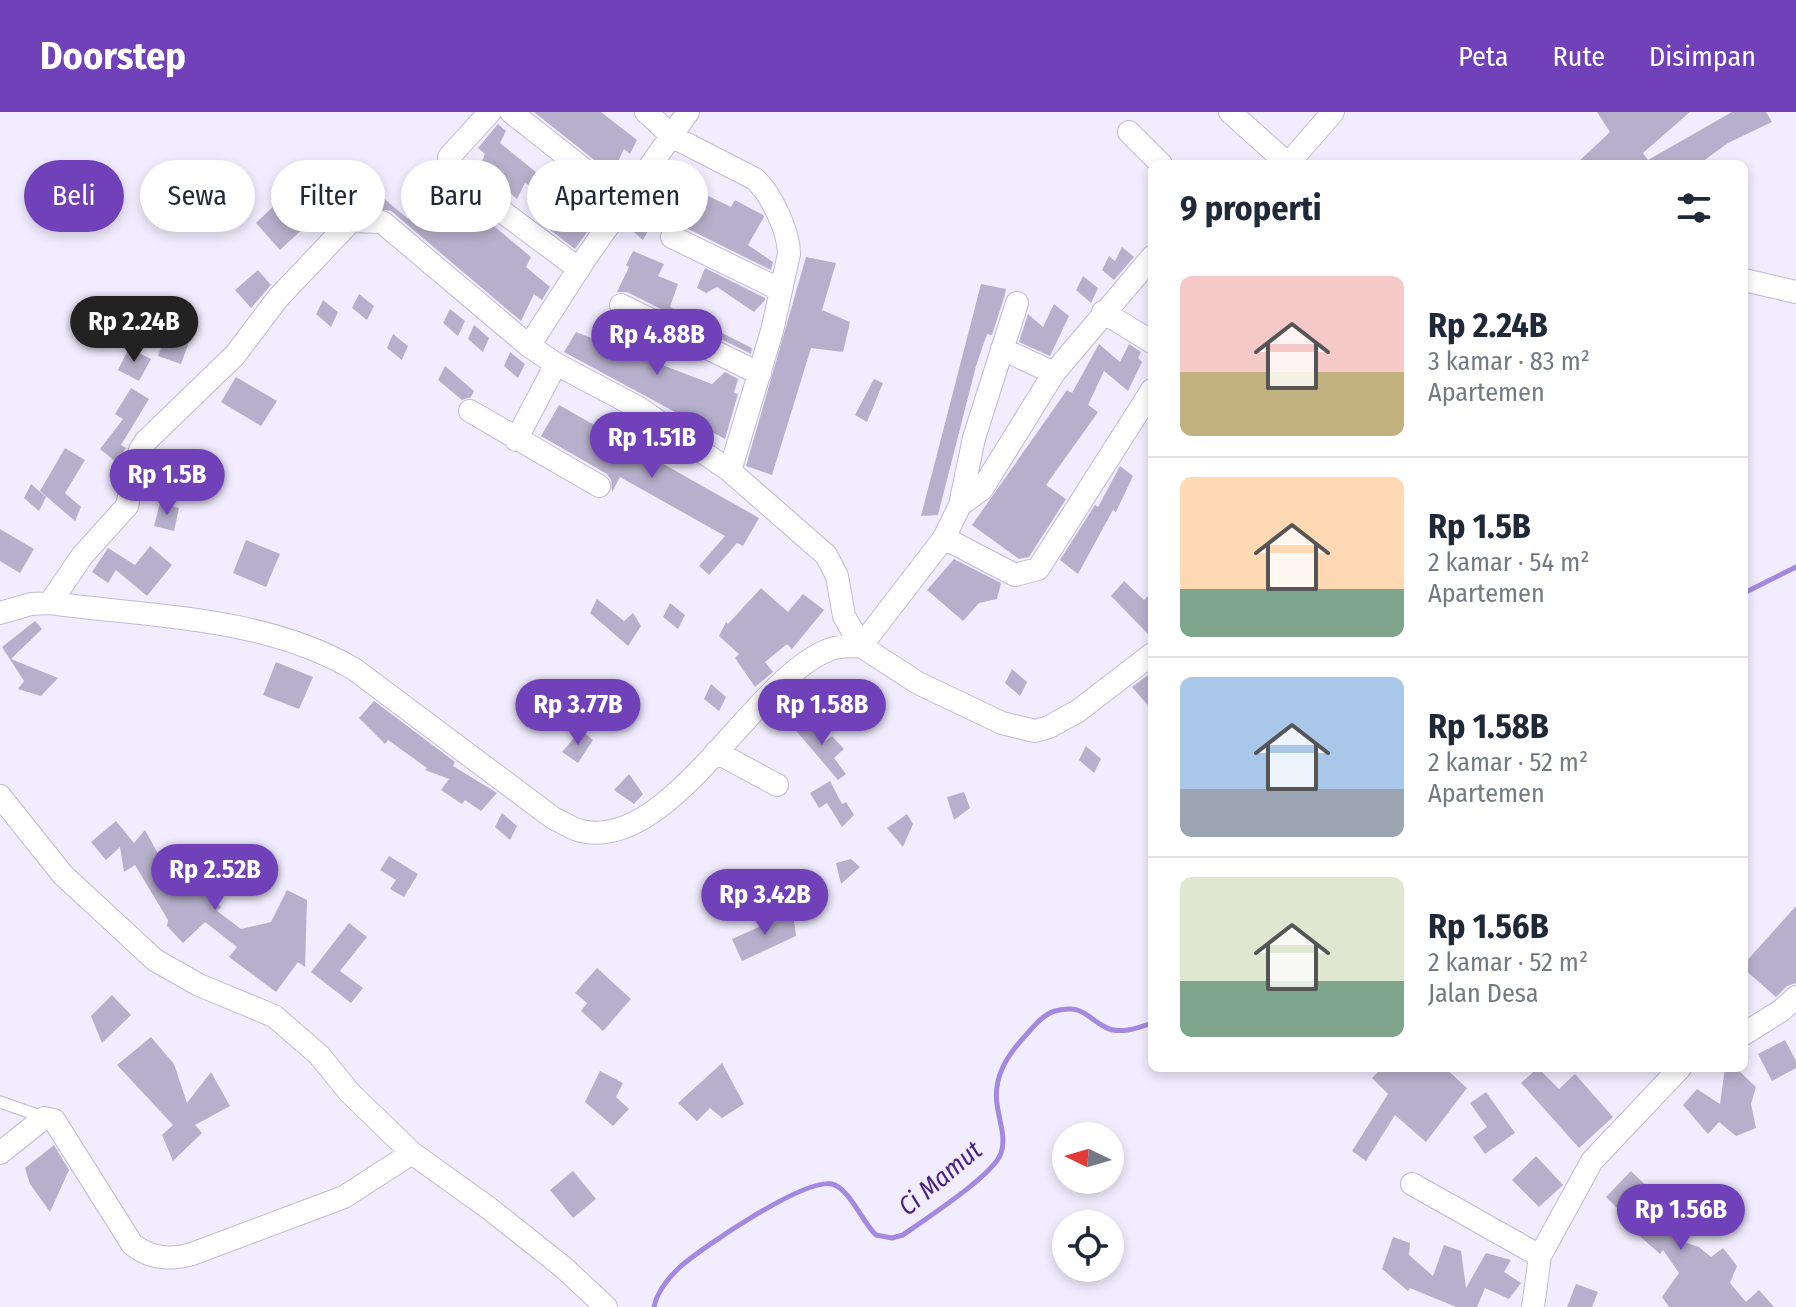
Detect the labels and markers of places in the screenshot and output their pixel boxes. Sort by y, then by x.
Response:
pin: Rp 2.24B [51,296,217,364]
pin: Rp 4.88B [574,309,740,377]
pin: Rp 1.51B [569,412,735,480]
pin: Rp 1.5B [93,449,241,517]
pin: Rp 3.77B [495,679,661,747]
pin: Rp 1.58B [739,679,905,747]
pin: Rp 2.52B [132,844,298,912]
pin: Rp 3.42B [682,869,848,937]
pin: Rp 1.56B [1598,1184,1764,1252]

